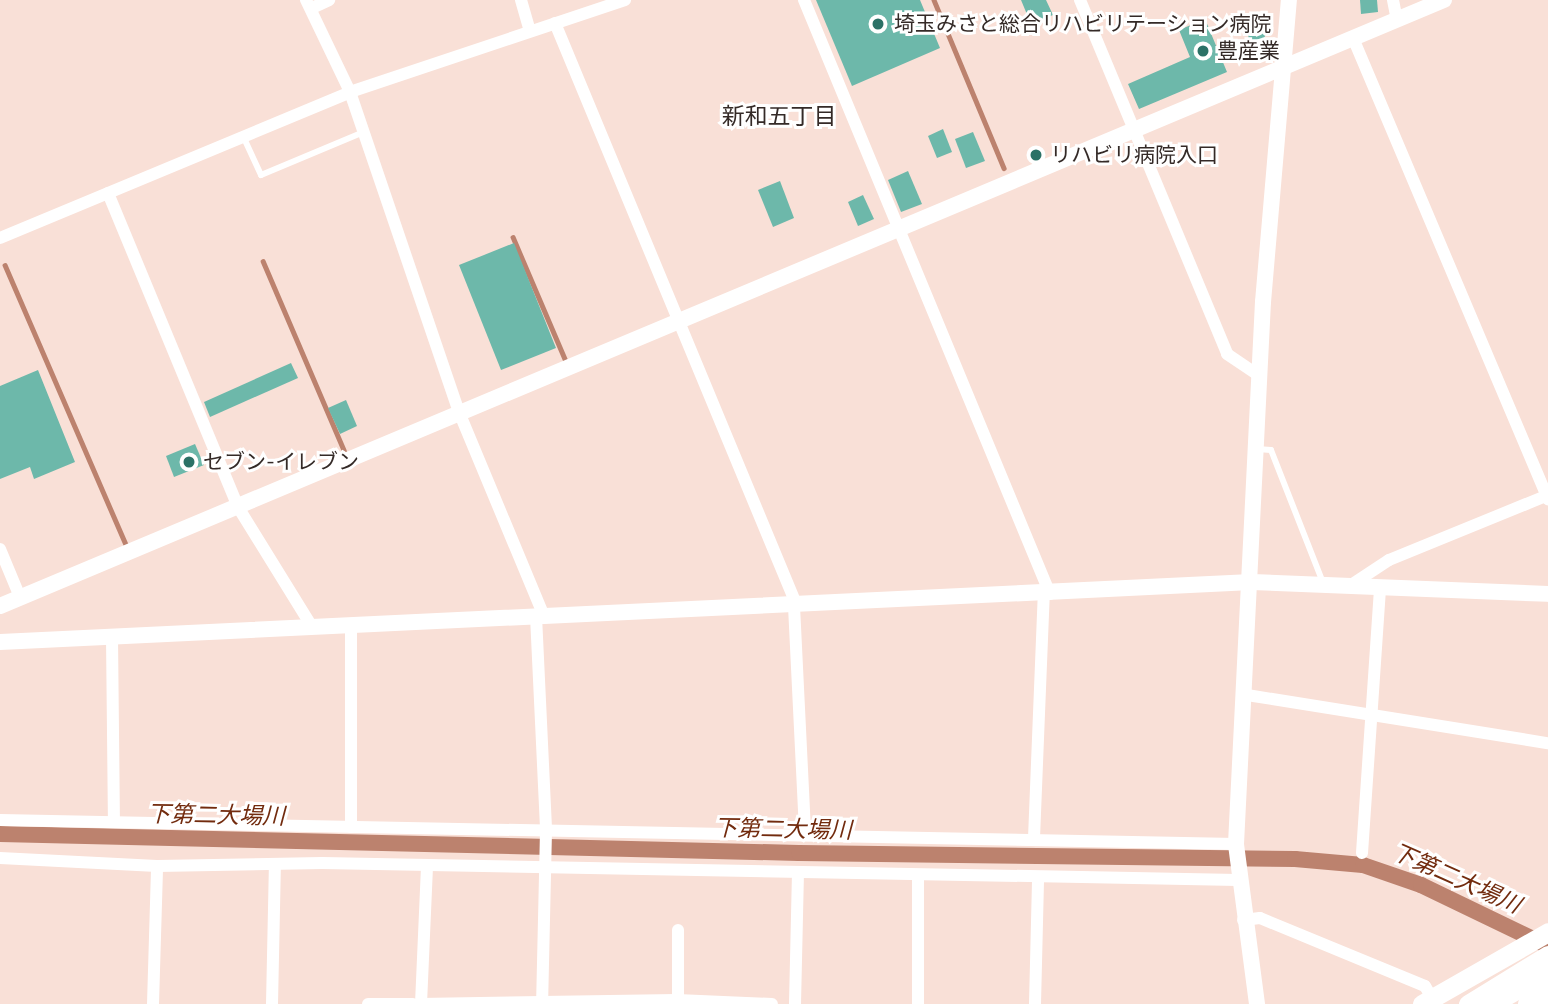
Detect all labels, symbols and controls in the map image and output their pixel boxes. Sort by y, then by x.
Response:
place label: 埼玉みさと総合リハビリテーション病院 [894,11,1272,37]
marker: 埼玉みさと総合リハビリテーション病院 [868,14,888,34]
place label: 豊産業 [1217,38,1280,64]
marker: 豊産業 [1195,43,1211,59]
district label: 新和五丁目 [722,103,836,131]
place label: リハビリ病院入口 [1050,142,1218,168]
marker: リハビリ病院入口 [1028,147,1044,163]
place label: セブン-イレブン [203,449,359,475]
marker: セブン-イレブン [181,454,197,470]
water label: 下第二大場川 [147,801,285,831]
water label: 下第二大場川 [714,815,852,845]
water label: 下第二大場川 [1387,838,1525,920]

